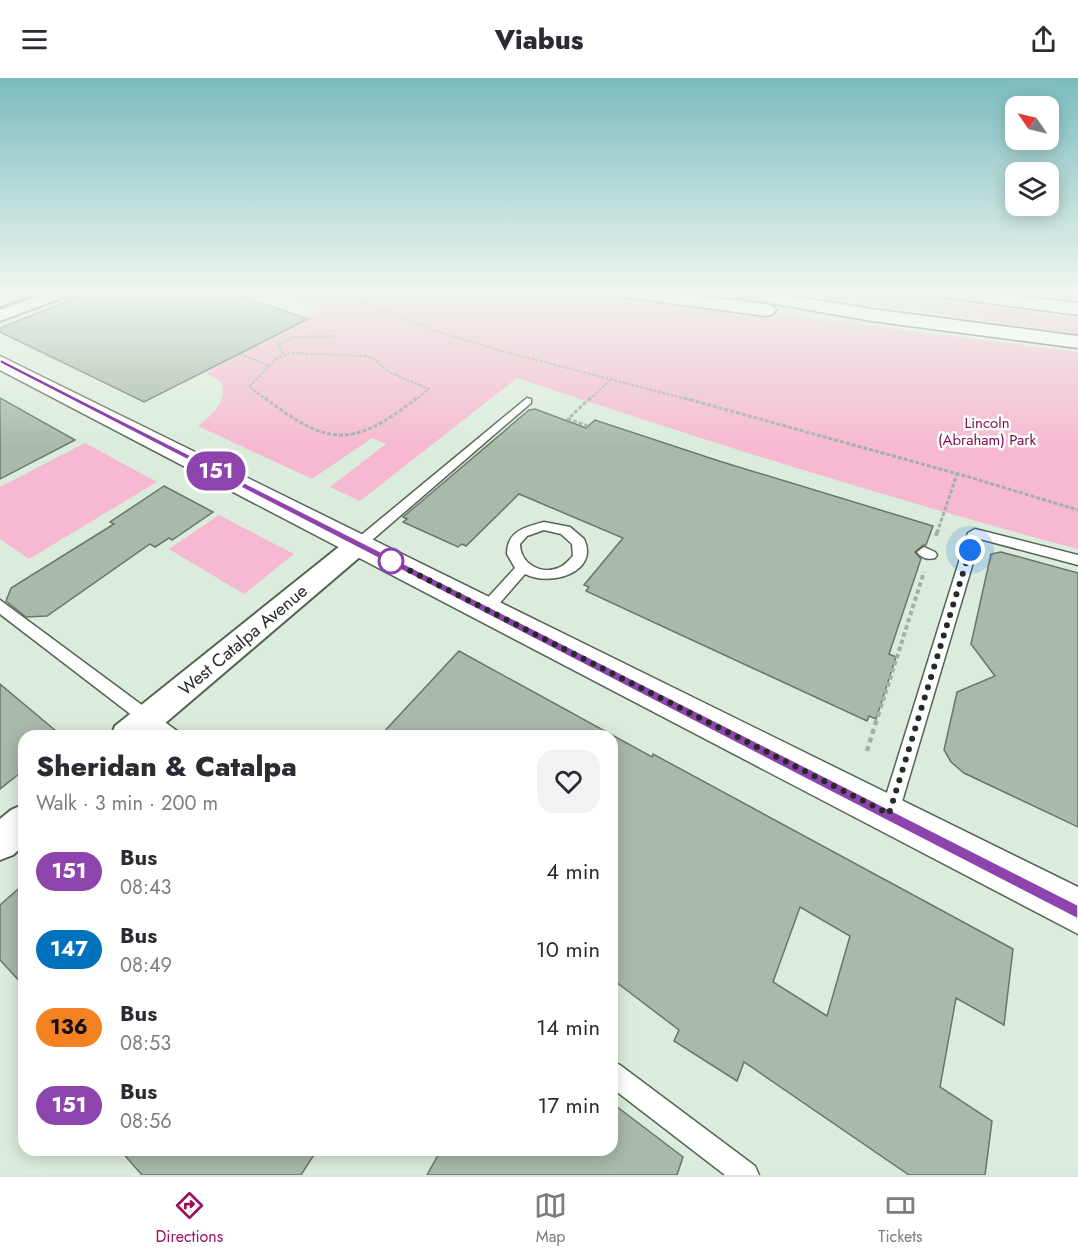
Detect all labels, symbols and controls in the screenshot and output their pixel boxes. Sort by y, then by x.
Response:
text: Viabus [495,20,583,59]
icon: menu [18,23,51,56]
icon: share [1027,23,1060,56]
north arrow [1005,96,1059,150]
map controls [1005,96,1059,216]
button: layers [1005,162,1059,216]
park label: Lincoln (Abraham) Park [938,412,1036,451]
line badge: 151 [182,452,250,490]
text: 151 [199,456,233,486]
your location [955,535,985,565]
unlabelled marker [378,548,404,574]
street label: West Catalpa Avenue [173,578,313,702]
text: Sheridan & Catalpa [36,746,297,787]
button: heart [537,750,600,813]
text: Walk · 3 min · 200 m [36,789,218,818]
text: Bus [120,841,157,873]
text: 4 min [546,855,600,887]
text: 151 [52,856,86,886]
text: 08:43 [120,873,172,902]
text: Bus [120,919,157,951]
text: 10 min [536,933,600,965]
text: 147 [50,934,88,964]
text: 08:49 [120,951,172,980]
text: Bus [120,997,157,1029]
text: 14 min [536,1011,600,1043]
text: 136 [50,1012,88,1042]
text: 08:53 [120,1029,171,1058]
text: Bus [120,1075,157,1107]
text: 17 min [538,1089,600,1121]
text: 151 [52,1090,86,1120]
text: 08:56 [120,1107,172,1136]
tab: Directions [155,1189,223,1248]
tab: Map [534,1189,567,1248]
tab: Tickets [878,1189,923,1248]

